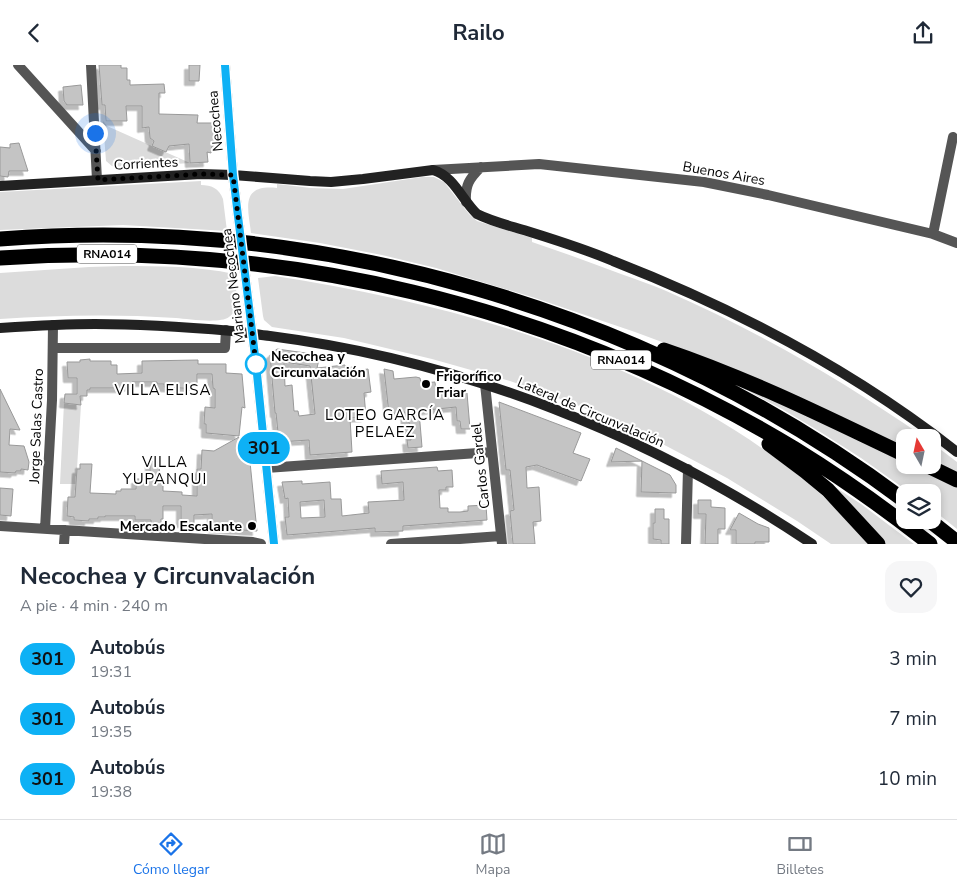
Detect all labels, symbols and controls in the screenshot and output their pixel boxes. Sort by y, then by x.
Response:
text: Railo [452,18,505,48]
icon: back [20,19,48,47]
icon: share [909,19,937,47]
street label: Necochea [203,90,228,152]
your location [83,121,108,146]
street label: Corrientes [113,152,179,175]
street label: Buenos Aires [681,157,767,190]
street label: Mariano Necochea [217,227,250,344]
road number: RNA014 [77,245,137,263]
place label: Necochea y Circunvalación [271,347,366,382]
road number: RNA014 [591,351,651,369]
marker: Necochea y Circunvalación [245,353,267,375]
place label: Frigorífico Friar [436,367,501,402]
street label: Jorge Salas Castro [25,368,48,485]
street label: Lateral de Circunvalación [514,373,667,452]
marker: Frigorífico Friar [420,378,432,390]
district label: VILLA ELISA [114,380,211,400]
district label: LOTEO GARCÍA PELAEZ [325,405,445,442]
street label: Carlos Gardel [466,421,494,510]
north arrow [896,429,941,474]
map controls [896,429,941,529]
line badge: 301 [235,432,293,464]
text: 301 [248,436,280,460]
district label: VILLA YUPANQUI [122,452,207,489]
button: layers [896,484,941,529]
place label: Mercado Escalante [120,517,242,536]
marker: Mercado Escalante [246,520,258,532]
text: Necochea y Circunvalación [20,560,315,592]
button: heart [885,561,937,613]
text: A pie · 4 min · 240 m [20,595,168,617]
text: Autobús [90,635,165,661]
text: 3 min [889,646,937,672]
text: 301 [31,647,64,671]
text: 19:31 [90,661,132,683]
text: Autobús [90,695,165,721]
text: 7 min [889,706,937,732]
text: 301 [31,707,64,731]
text: 19:35 [90,721,132,743]
text: Autobús [90,755,165,781]
text: 10 min [878,766,937,792]
text: 301 [31,767,64,791]
text: 19:38 [90,781,132,803]
tab: Cómo llegar [133,830,209,879]
tab: Mapa [476,830,510,879]
tab: Billetes [777,830,824,879]

